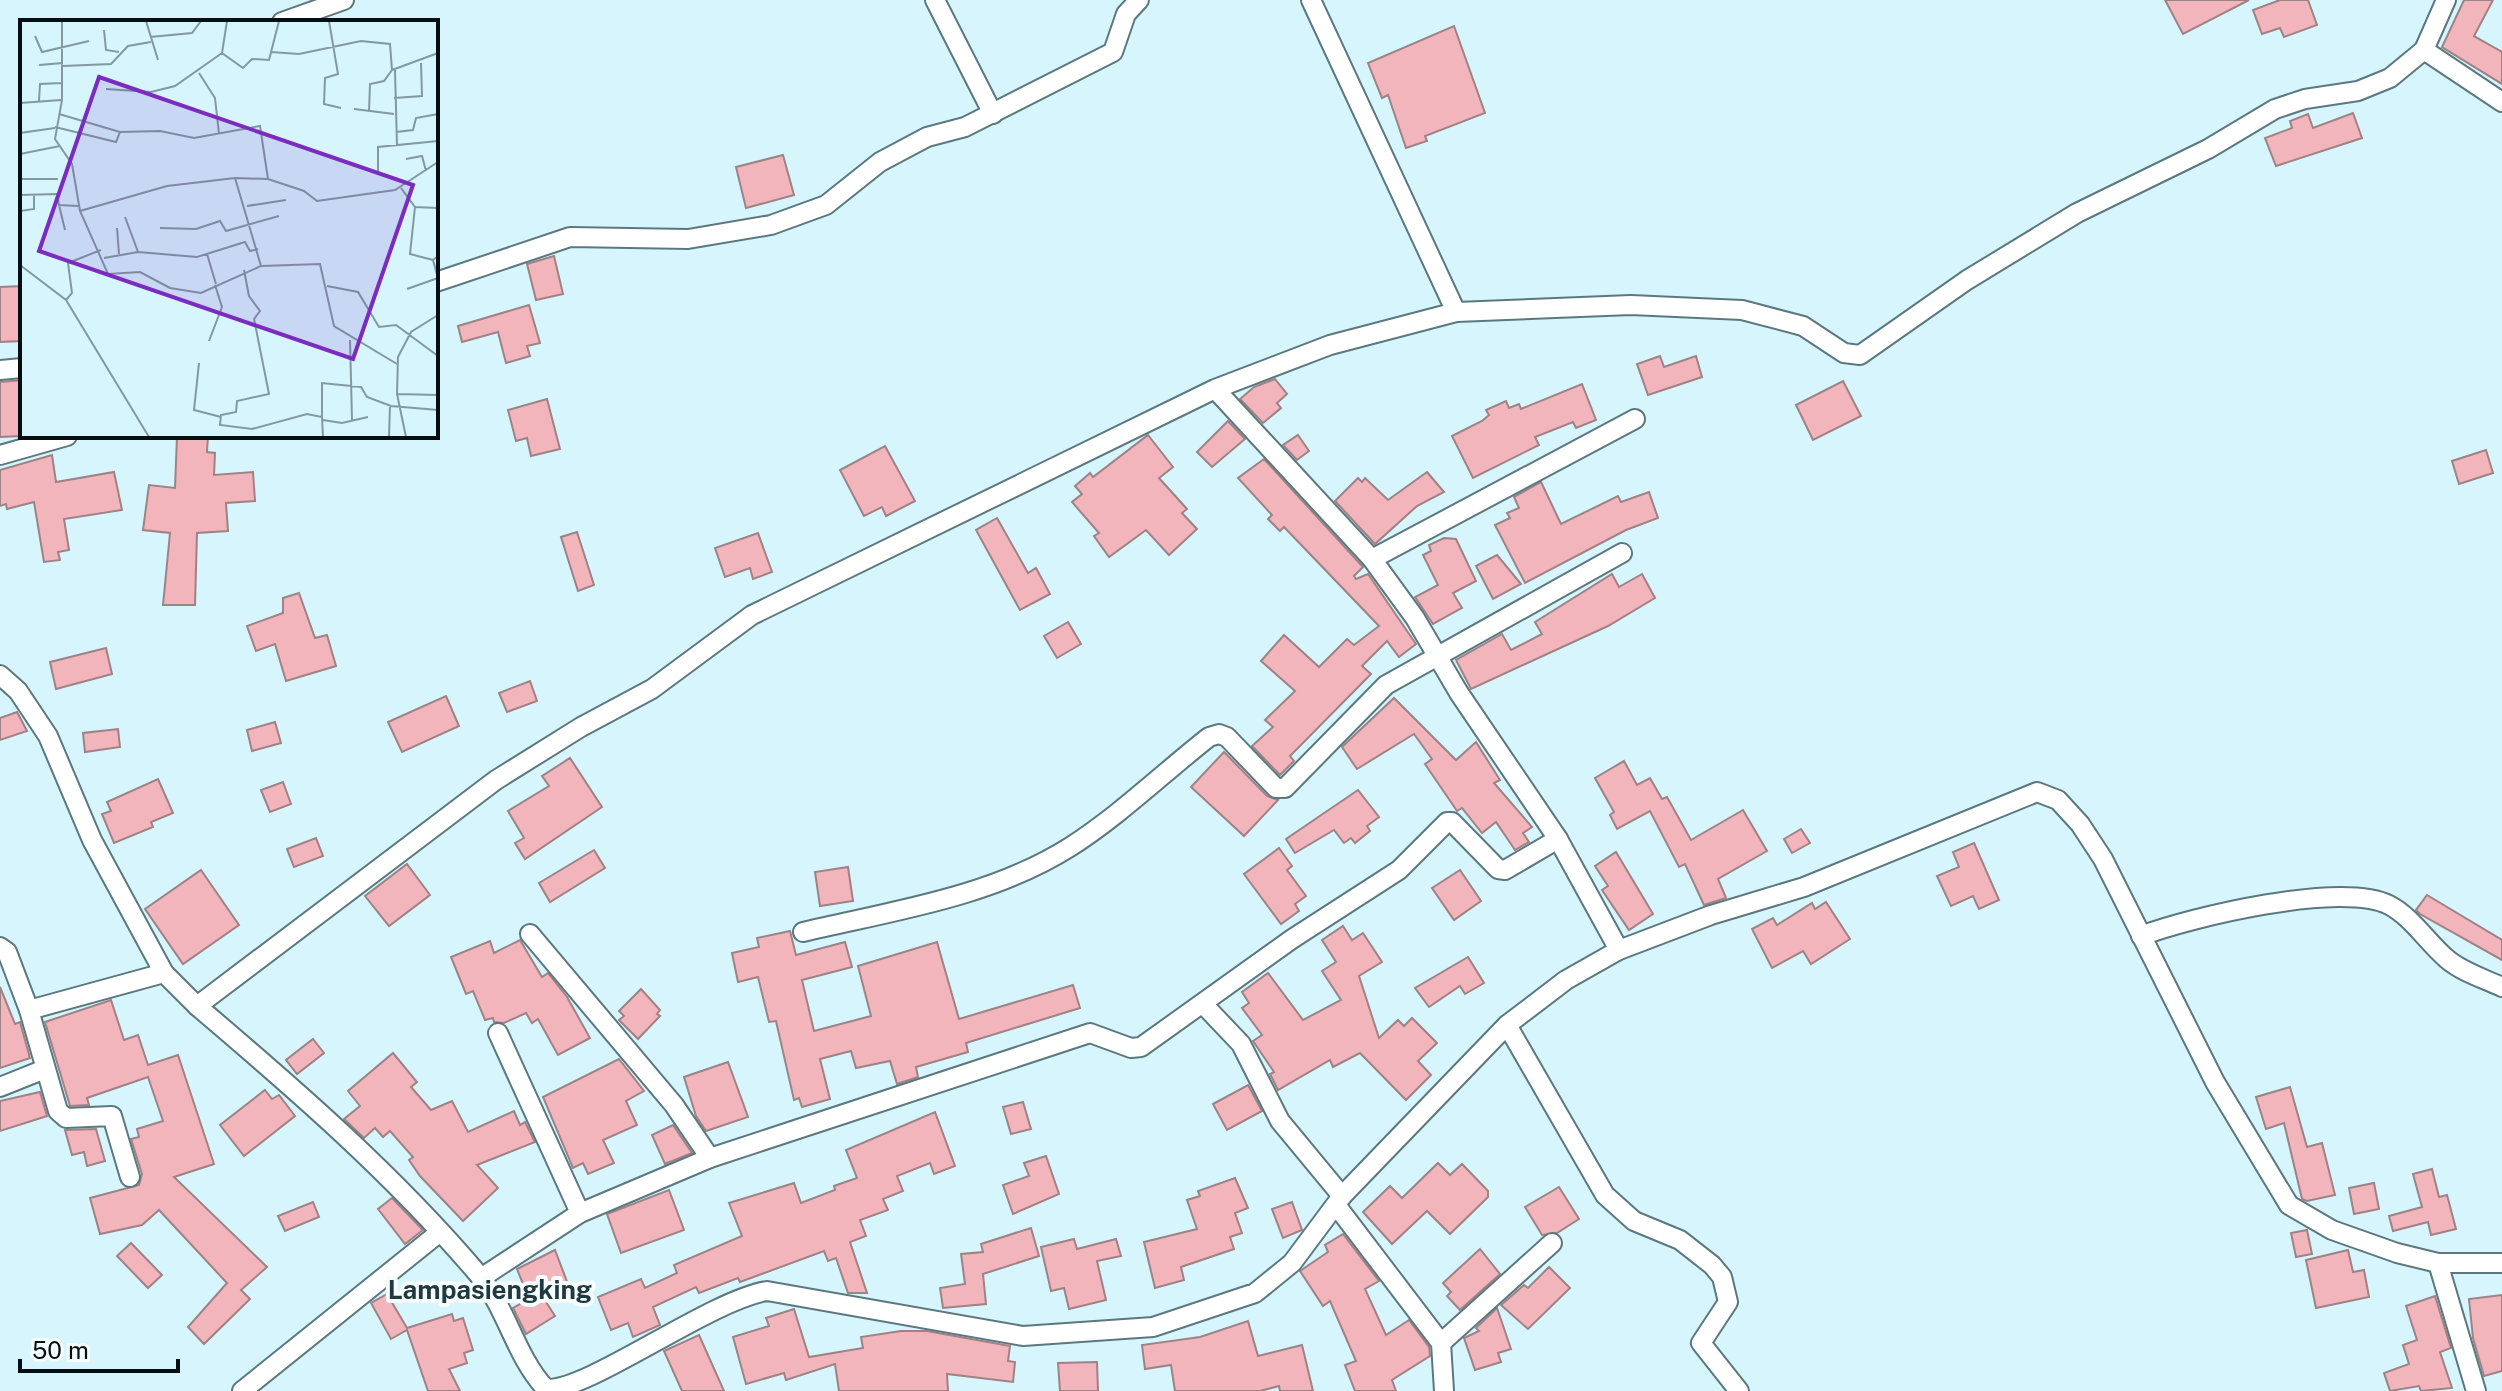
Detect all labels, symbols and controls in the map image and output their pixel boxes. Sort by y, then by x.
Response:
inset map [20,20,438,438]
district label: Lampasiengking [388,1274,592,1305]
scale bar [20,1323,178,1373]
text: 50 m [32,1336,89,1364]

